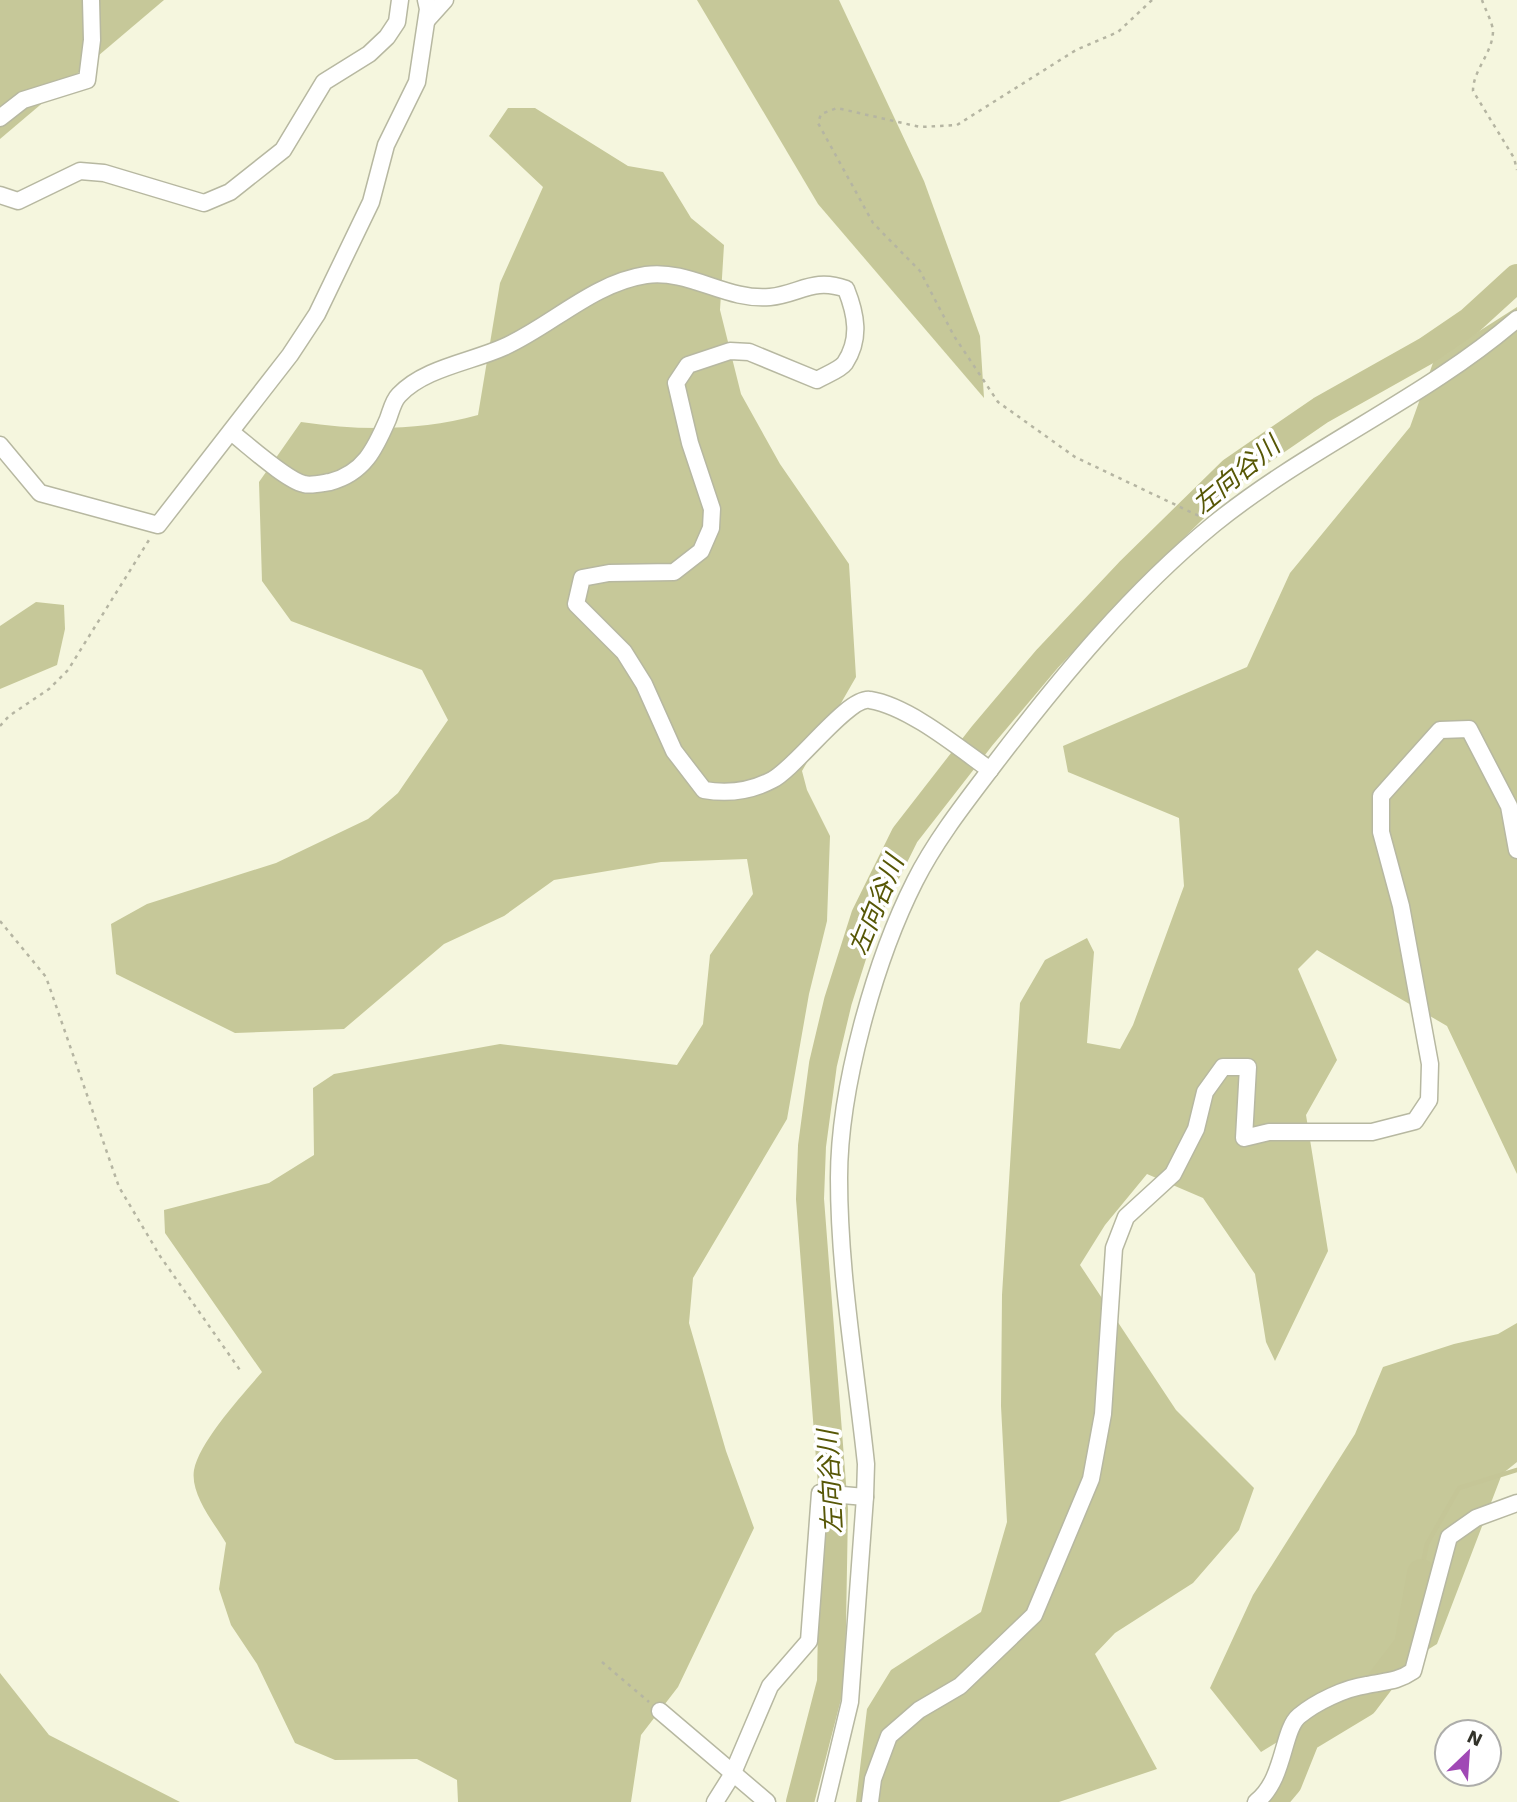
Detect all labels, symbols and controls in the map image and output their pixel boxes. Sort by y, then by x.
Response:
water label: 左向谷川 [1187,428,1288,520]
water label: 左向谷川 [843,848,911,959]
water label: 左向谷川 [812,1426,848,1535]
north arrow [1433,1718,1503,1788]
text: N [1464,1725,1486,1751]

